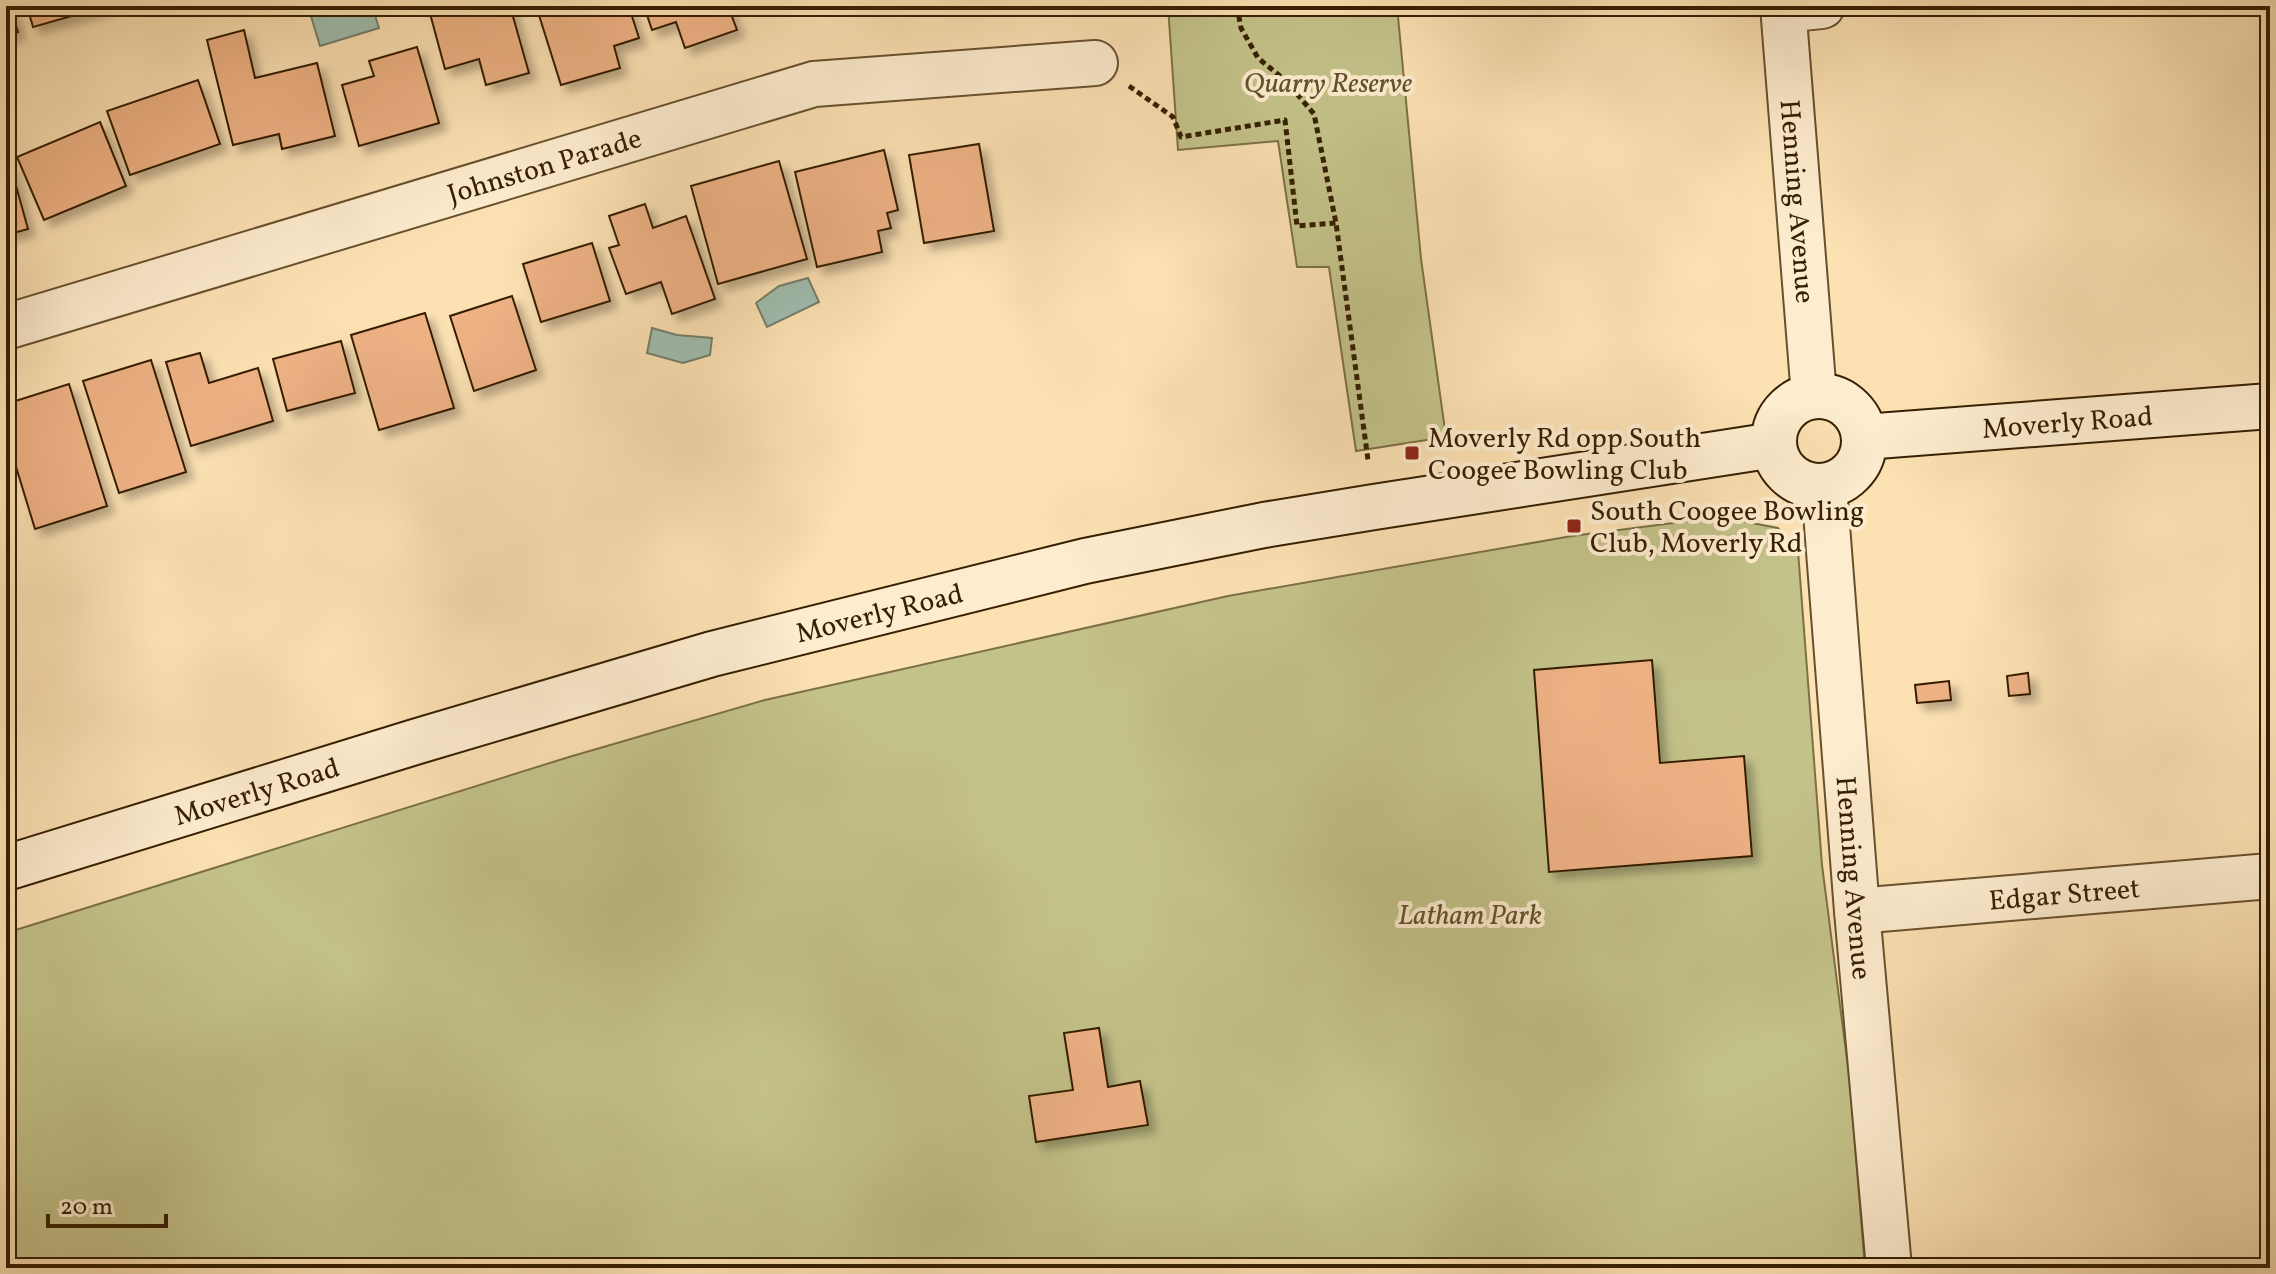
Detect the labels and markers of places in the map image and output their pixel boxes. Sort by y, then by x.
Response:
place label: Moverly Rd opp South Coogee Bowling Club [1428,420,1701,491]
marker: Moverly Rd opp South Coogee Bowling Club [1403,444,1421,462]
place label: South Coogee Bowling Club, Moverly Rd [1590,493,1864,564]
marker: South Coogee Bowling Club, Moverly Rd [1565,517,1583,535]

